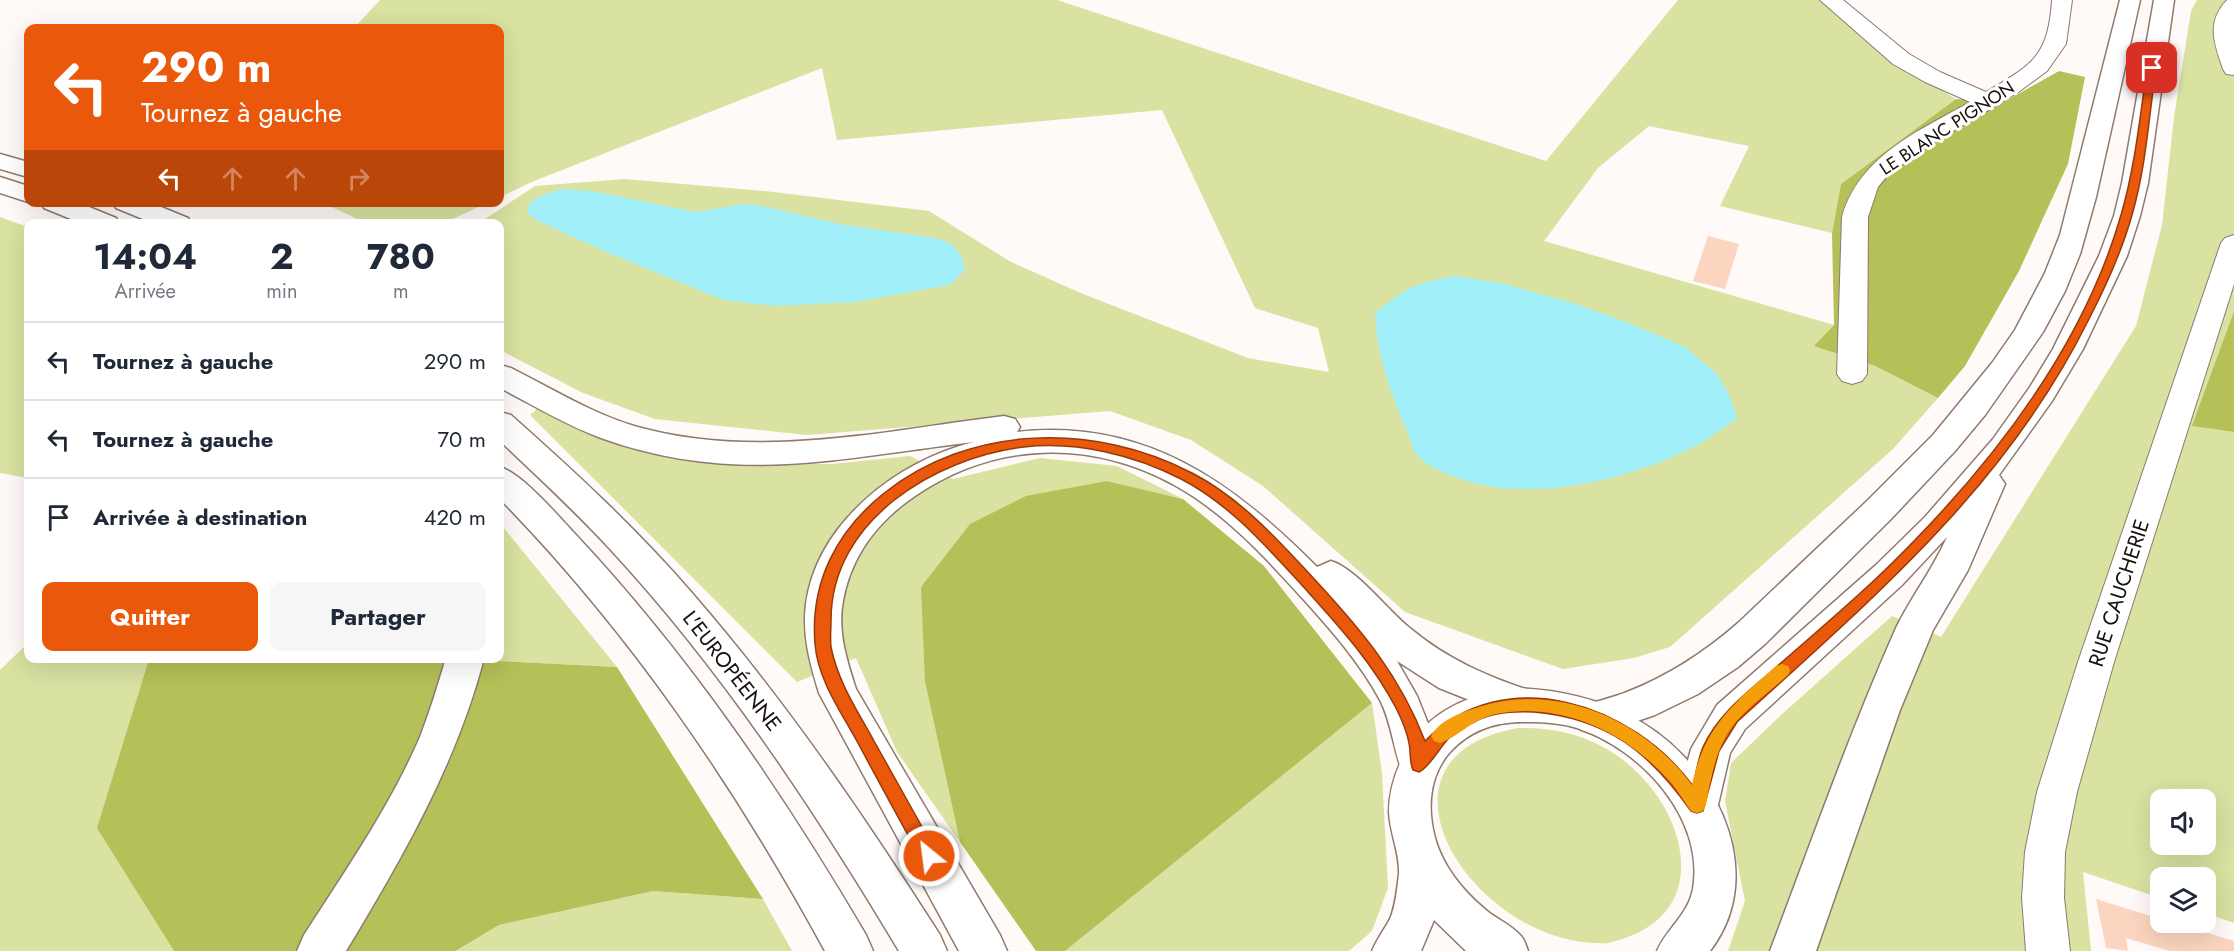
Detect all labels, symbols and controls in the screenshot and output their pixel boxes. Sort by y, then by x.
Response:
text: 290 m [141,37,272,98]
pin [2126,42,2177,93]
icon: left [42,48,120,126]
icon: arrive [2135,51,2168,84]
street label: LE BLANC PIGNON [1875,75,2019,181]
text: Tournez à gauche [141,93,342,132]
icon: left [153,162,186,195]
icon: ahead [216,162,249,195]
icon: ahead [279,162,312,195]
icon: right [342,162,375,195]
text: 14:04 [93,230,197,282]
text: 2 [270,230,294,282]
text: 780 [367,230,435,282]
text: Arrivée [115,277,176,306]
text: min [266,277,298,306]
text: m [393,277,409,306]
icon: left [42,345,75,378]
text: Tournez à gauche [93,345,273,377]
text: 290 m [424,345,486,377]
icon: left [42,423,75,456]
text: Tournez à gauche [93,423,273,455]
text: 70 m [437,423,486,455]
icon: arrive [42,501,75,534]
text: Arrivée à destination [93,501,307,533]
text: 420 m [424,501,486,533]
street label: RUE CAUCHERIE [2081,515,2157,671]
button: Quitter [42,582,258,651]
button: Partager [270,582,486,651]
street label: L'EUROPÉENNE [675,605,789,737]
map controls [2150,789,2216,933]
button: sound [2150,789,2216,855]
position arrow [897,824,961,888]
button: layers [2150,867,2216,933]

